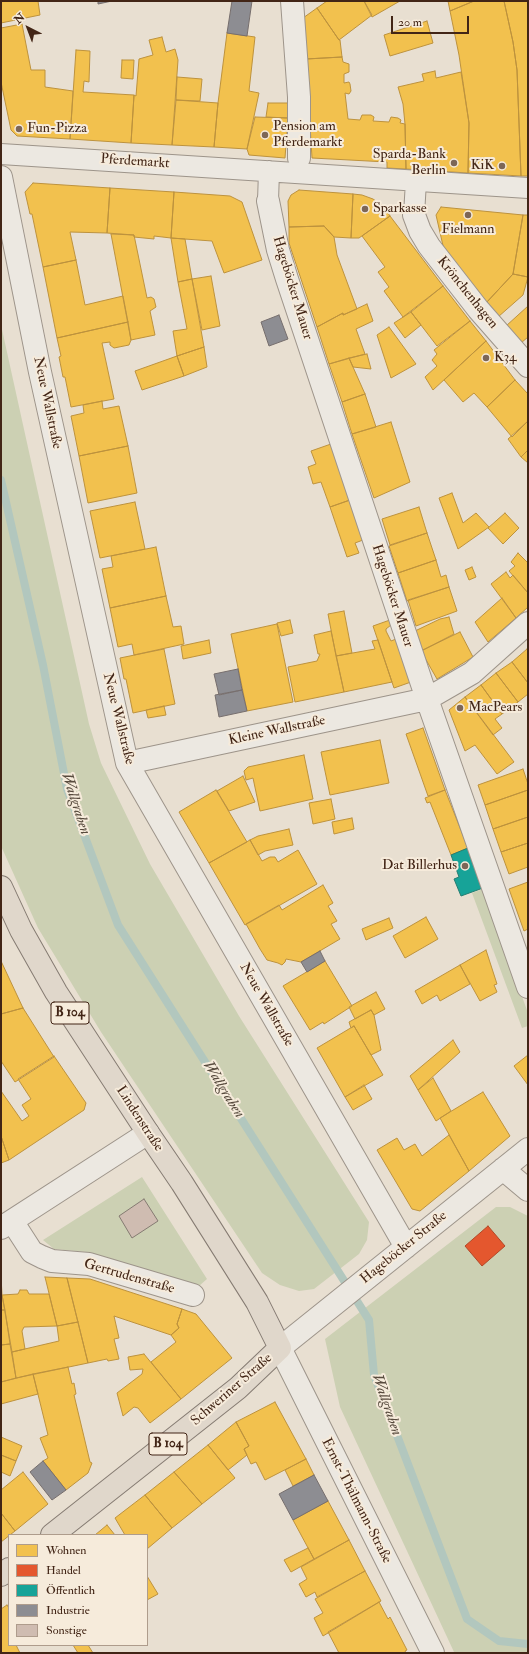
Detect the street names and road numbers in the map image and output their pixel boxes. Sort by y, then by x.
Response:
street label: Pferdemarkt [100,151,170,173]
street label: Hageböcker Mauer [268,234,316,342]
street label: Krönchenhagen [433,254,501,332]
street label: Neue Wallstraße [29,355,65,451]
street label: Hageböcker Mauer [367,542,417,650]
street label: Neue Wallstraße [99,671,137,767]
street label: Kleine Wallstraße [227,713,327,749]
street label: Neue Wallstraße [235,960,297,1050]
road number: B 104 [51,1002,89,1024]
street label: Lindenstraße [112,1083,166,1155]
street label: Hageböcker Straße [357,1208,451,1288]
street label: Gertrudenstraße [82,1256,176,1298]
street label: Schweriner Straße [188,1350,276,1430]
road number: B 104 [149,1433,187,1455]
street label: Ernst-Thälmann-Straße [317,1435,395,1567]

